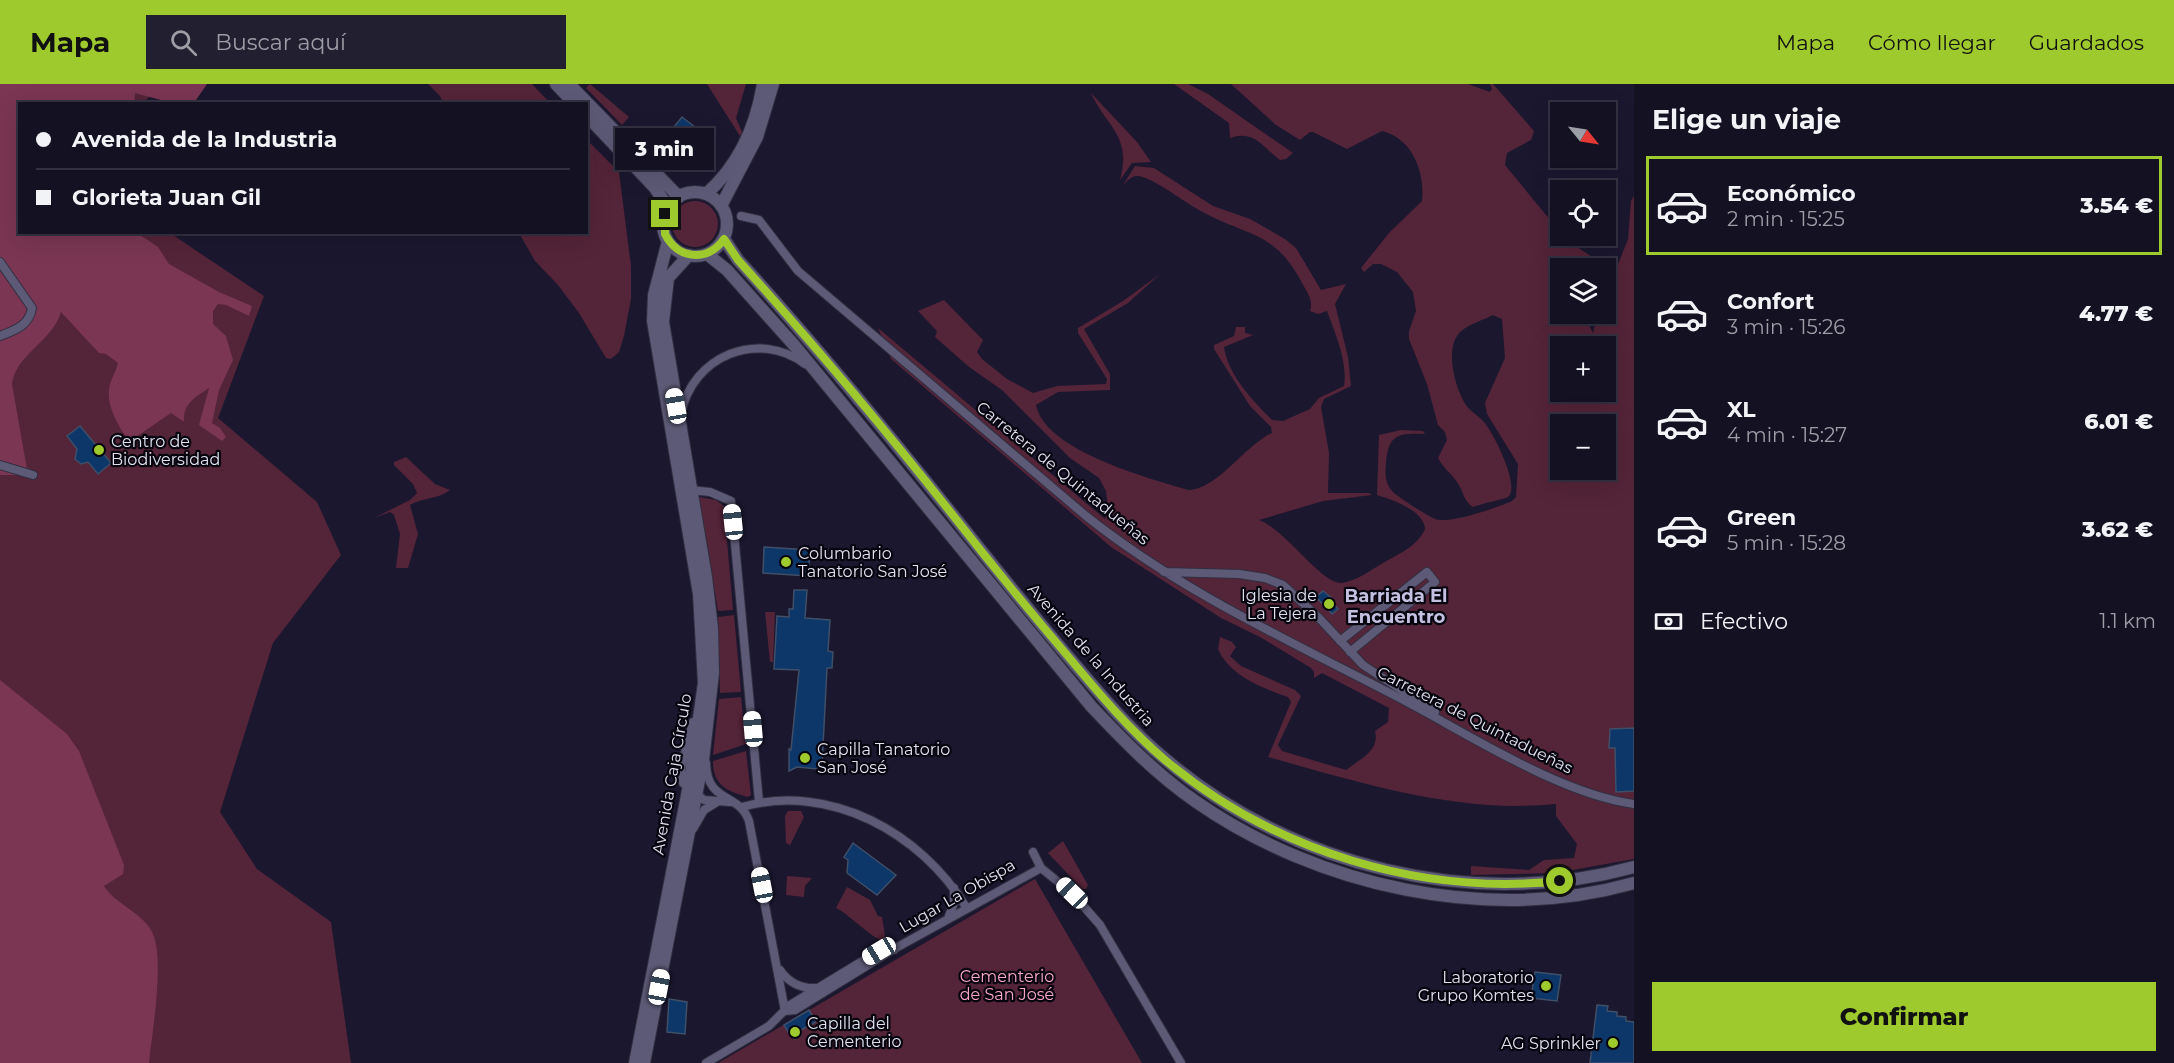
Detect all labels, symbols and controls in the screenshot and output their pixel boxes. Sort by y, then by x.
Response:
search box [146,15,566,69]
text: Mapa [30,25,110,59]
icon: search [167,26,200,59]
text: Buscar aquí [215,29,346,56]
text: Mapa [1776,30,1835,55]
text: Cómo llegar [1868,30,1996,55]
text: Guardados [2029,30,2144,55]
north arrow [1550,102,1616,168]
map controls [1550,102,1616,480]
text: Elige un viaje [1652,103,1841,136]
text: Avenida de la Industria [72,126,337,153]
callout: 3 min [616,127,714,169]
text: 3 min [635,137,694,161]
icon: car [1655,179,1709,233]
button: locate [1550,180,1616,246]
text: Económico [1727,180,1856,207]
text: Glorieta Juan Gil [72,184,261,211]
text: 3.54 € [2080,192,2153,219]
route end [651,200,678,227]
text: 2 min · 15:25 [1727,207,1845,231]
button: layers [1550,258,1616,324]
icon: car [1655,287,1709,341]
text: Confort [1727,288,1814,315]
text: 4.77 € [2079,300,2153,327]
text: 3 min · 15:26 [1727,315,1845,339]
button: + [1550,336,1616,402]
car [664,387,688,425]
icon: car [1655,395,1709,449]
text: XL [1727,396,1756,423]
street label: Carretera de Quintadueñas [973,397,1153,549]
text: 6.01 € [2084,408,2153,435]
button: − [1550,414,1616,480]
text: 4 min · 15:27 [1727,423,1847,447]
place label: Centro de Biodiversidad [111,432,220,469]
marker: Centro de Biodiversidad [92,443,106,457]
car [722,503,744,541]
icon: car [1655,503,1709,557]
text: Green [1727,504,1796,531]
text: 3.62 € [2082,516,2153,543]
text: 5 min · 15:28 [1727,531,1846,555]
place label: Columbario Tanatorio San José [798,544,947,581]
marker: Columbario Tanatorio San José [779,555,793,569]
street label: Avenida de la Industria [1024,580,1158,730]
district label: Barriada El Encuentro [1344,585,1448,628]
place label: Iglesia de La Tejera [1241,586,1317,623]
marker: Iglesia de La Tejera [1322,597,1336,611]
icon: cash [1652,605,1685,638]
text: Efectivo [1700,608,1788,635]
text: 1.1 km [2099,609,2156,633]
street label: Carretera de Quintadueñas [1374,662,1576,778]
street label: Avenida Caja Círculo [648,692,696,856]
car [742,710,764,748]
place label: Capilla Tanatorio San José [817,740,950,777]
marker: Capilla Tanatorio San José [798,751,812,765]
street label: Lugar La Obispa [896,855,1018,937]
car [750,866,774,904]
route start [1546,867,1573,894]
car [1053,874,1091,912]
car [859,934,899,968]
park label: Cementerio de San José [960,967,1054,1004]
car [647,968,671,1006]
place label: Laboratorio Grupo Komtes [1418,968,1534,1005]
marker: Laboratorio Grupo Komtes [1539,979,1553,993]
button: Confirmar [1652,982,2156,1051]
place label: Capilla del Cementerio [807,1014,902,1051]
marker: Capilla del Cementerio [788,1025,802,1039]
place label: AG Sprinkler [1501,1034,1601,1053]
marker: AG Sprinkler [1606,1036,1620,1050]

